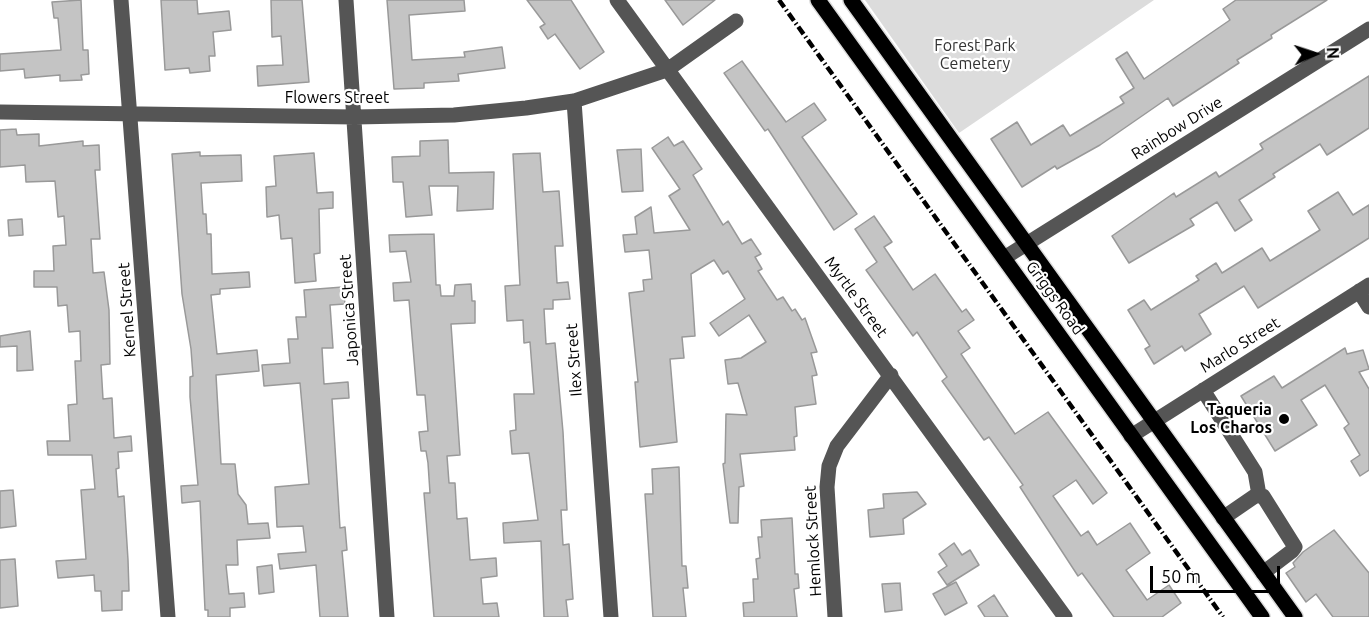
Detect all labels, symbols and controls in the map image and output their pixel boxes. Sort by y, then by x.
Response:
north arrow [1285,24,1345,84]
park label: Forest Park Cemetery [934,36,1016,74]
text: N [1324,47,1342,59]
street label: Flowers Street [285,88,389,108]
street label: Rainbow Drive [1128,92,1226,164]
street label: Myrtle Street [820,253,892,341]
street label: Japonica Street [336,254,362,366]
street label: Griggs Road [1022,257,1088,339]
street label: Kernel Street [114,262,140,358]
street label: Marlo Street [1197,313,1283,377]
street label: Ilex Street [562,323,586,397]
place label: Taqueria Los Charos [1190,400,1272,438]
marker: Taqueria Los Charos [1277,412,1291,426]
street label: Hemlock Street [801,485,825,597]
scale bar [1153,554,1284,592]
text: 50 m [1161,566,1201,586]

